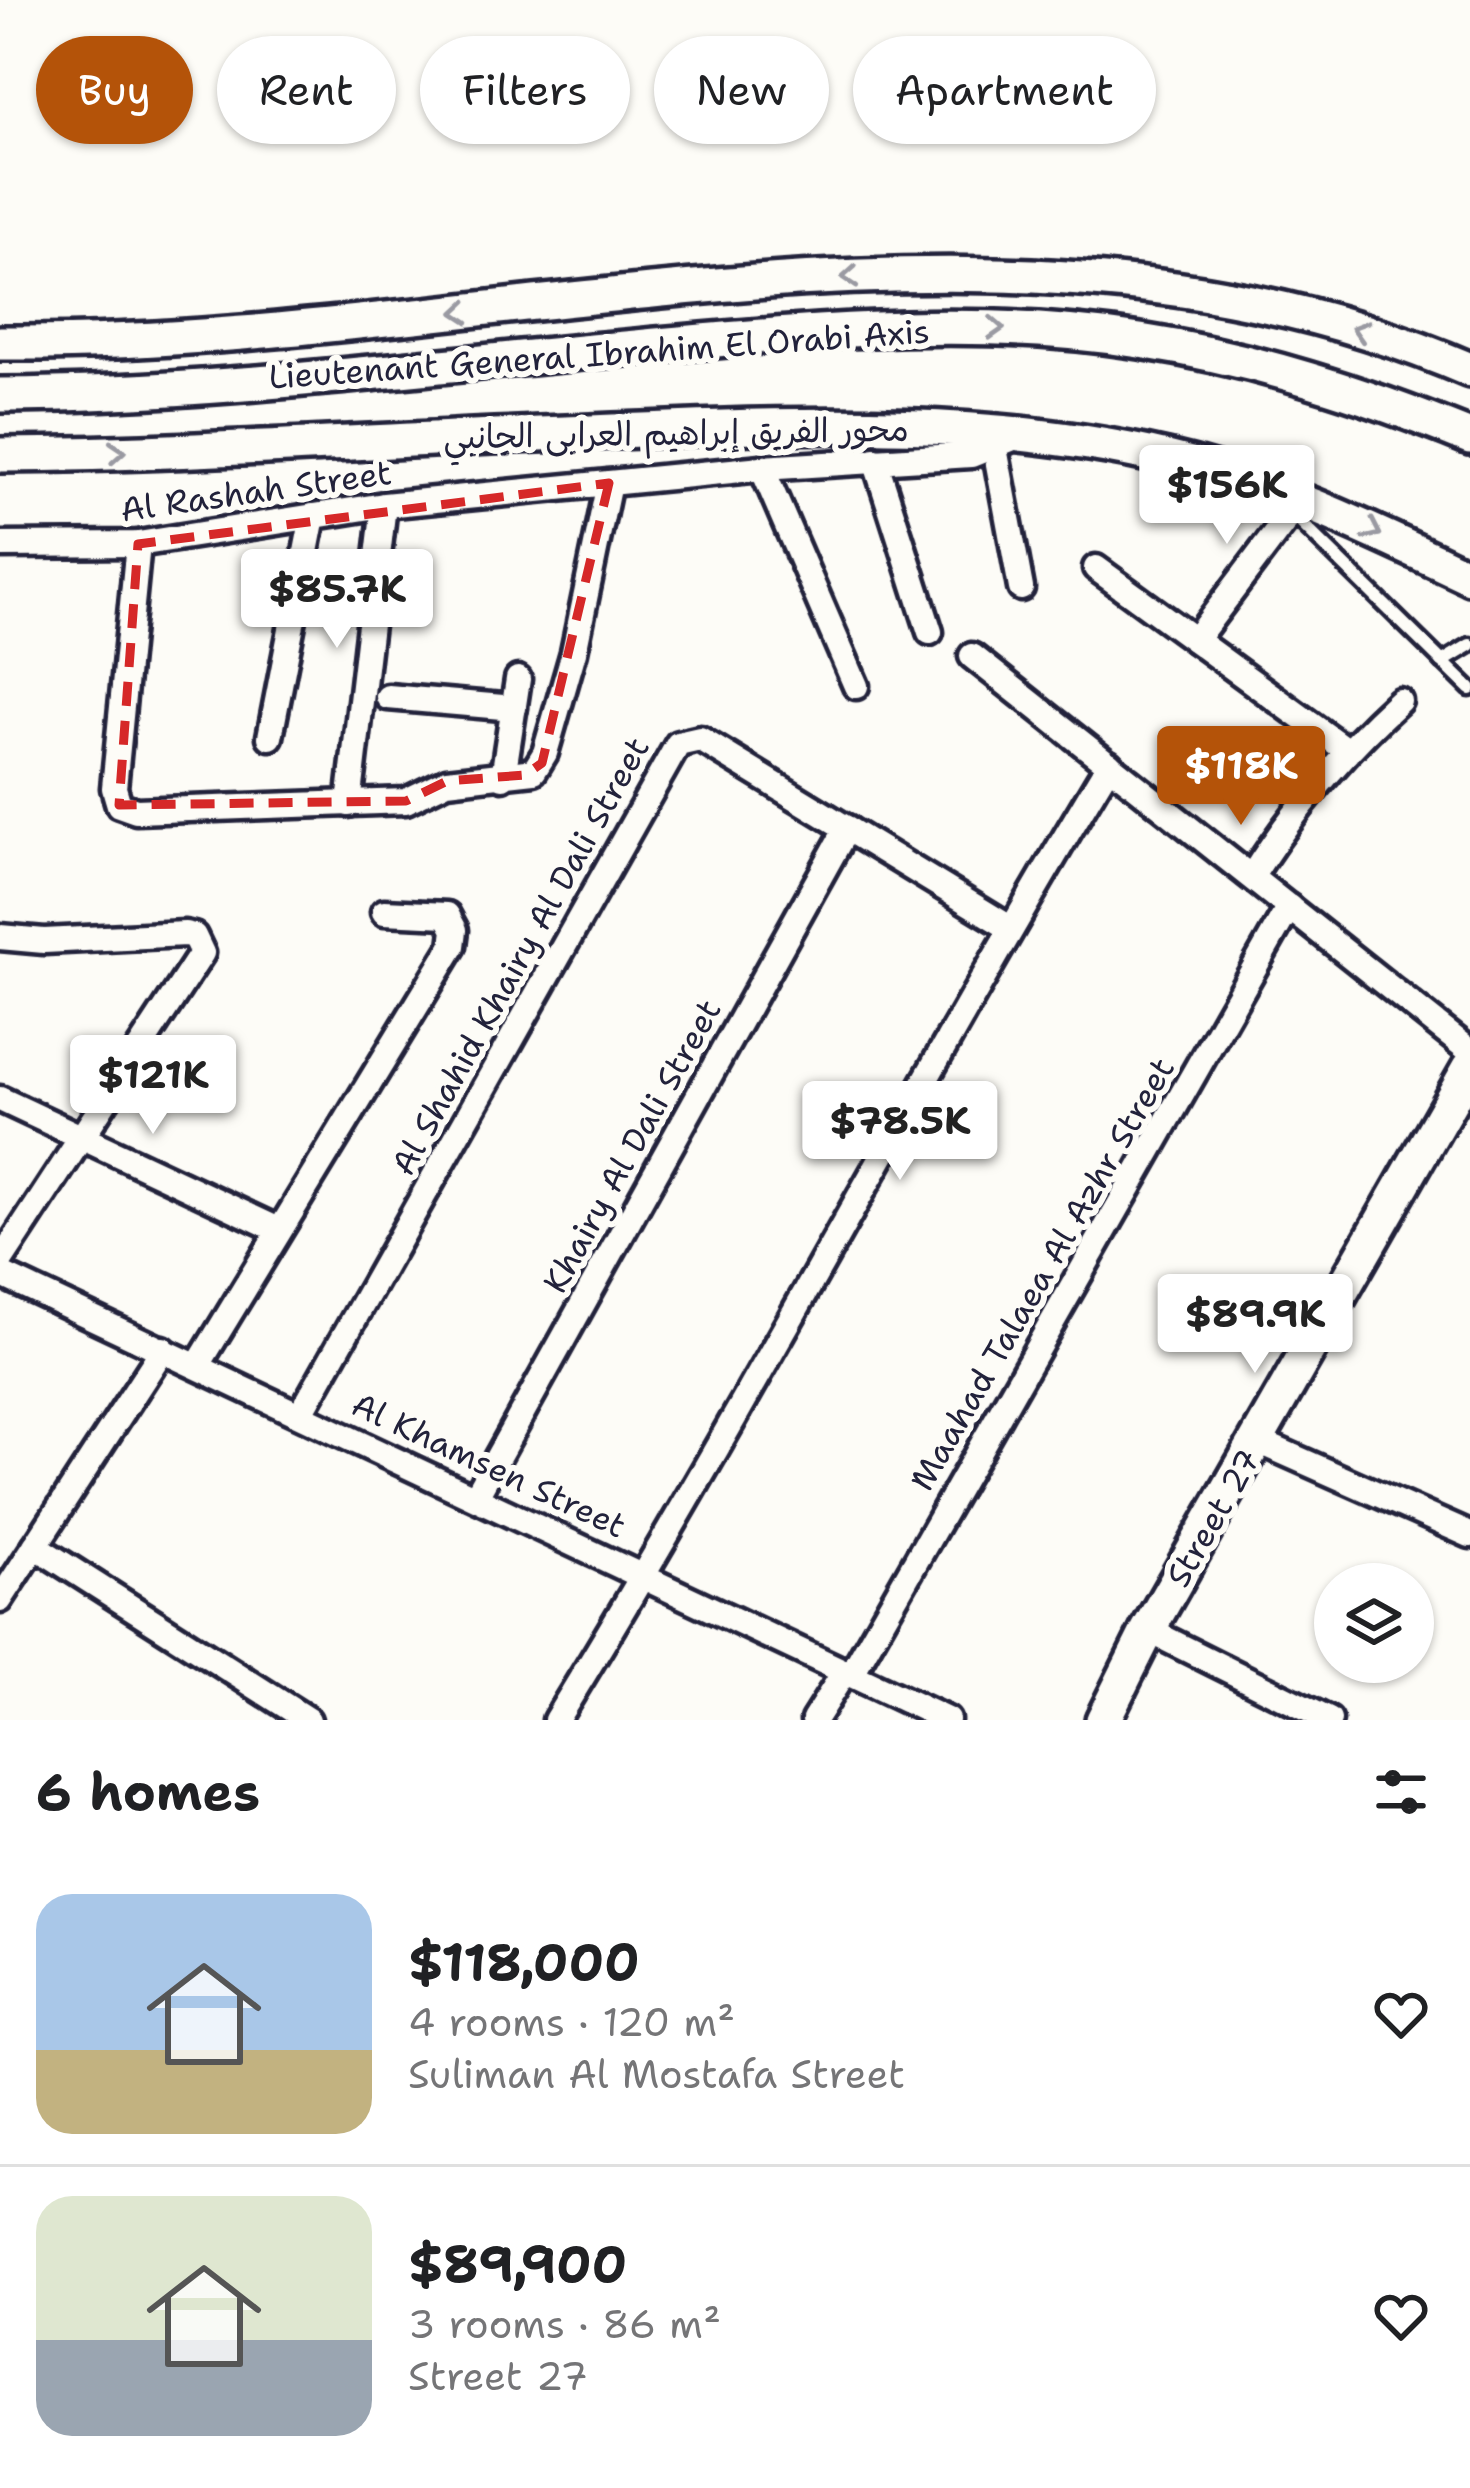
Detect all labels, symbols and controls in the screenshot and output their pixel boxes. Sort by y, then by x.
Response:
chip: Buy [36,36,193,144]
chip: Rent [217,36,396,144]
chip: Filters [420,36,630,144]
chip: New [654,36,829,144]
chip: Apartment [853,36,1156,144]
one-way arrow [840,264,859,290]
one-way arrow [451,299,470,324]
street label: Lieutenant General Ibrahim El Orabi Axis [267,308,931,400]
one-way arrow [987,315,1006,341]
one-way arrow [1350,319,1371,344]
street label: محور الفريق إبراهيم العرابى الجانبي [443,406,909,467]
one-way arrow [108,439,127,465]
pin: $156K [1143,445,1311,547]
street label: Al Rashah Street [118,450,394,532]
text: $156K [1166,458,1288,510]
one-way arrow [1361,517,1382,540]
pin: $85.7K [239,549,435,651]
text: $85.7K [268,562,406,614]
pin: $118K [1157,726,1325,828]
street label: Al Shahid Khairy Al Dali Street [383,730,657,1182]
text: $118K [1184,739,1298,791]
street label: Khairy Al Dali Street [535,993,729,1299]
pin: $121K [69,1035,237,1137]
text: $121K [97,1048,209,1100]
street label: Maahad Talaea Al Azhr Street [899,1049,1185,1499]
pin: $78.5K [802,1081,998,1183]
text: $78.5K [829,1094,971,1146]
pin: $89.9K [1157,1274,1353,1376]
text: $89.9K [1185,1287,1325,1339]
street label: Al Khamsen Street [345,1382,633,1548]
street label: Street 27 [1155,1441,1271,1595]
map controls [1314,1563,1434,1683]
button: layers [1314,1563,1434,1683]
text: 6 homes [36,1758,260,1826]
icon: filters [1368,1759,1434,1825]
text: $118,000 [408,1928,640,1996]
icon: home [132,1942,276,2086]
icon: heart [1368,1981,1434,2047]
text: 4 rooms · 120 m² [408,1996,735,2048]
text: Suliman Al Mostafa Street [408,2048,905,2100]
text: $89,900 [408,2230,627,2298]
icon: home [132,2244,276,2388]
icon: heart [1368,2283,1434,2349]
text: 3 rooms · 86 m² [408,2298,721,2350]
text: Street 27 [408,2350,588,2402]

